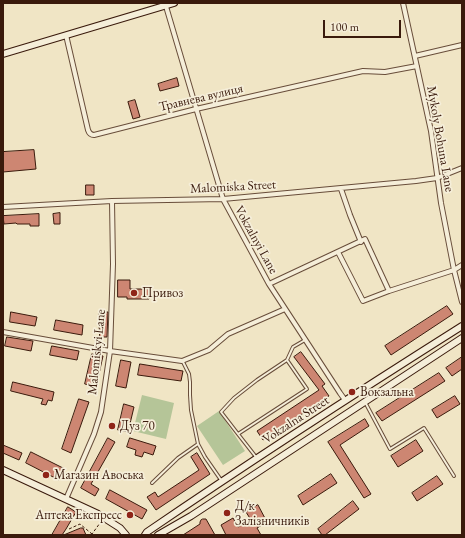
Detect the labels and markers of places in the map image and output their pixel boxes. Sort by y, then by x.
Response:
place label: Привоз [142,285,183,301]
marker: Привоз [129,288,139,298]
place label: Вокзальна [360,384,414,400]
marker: Вокзальна [347,387,357,397]
place label: Дуз 70 [120,418,155,434]
marker: Дуз 70 [107,421,117,431]
place label: Магазин Авоська [54,467,144,483]
marker: Магазин Авоська [41,470,51,480]
place label: Д/к Залізничників [235,498,309,529]
place label: Аптека Експресс [35,507,122,523]
marker: Д/к Залізничників [222,508,232,518]
marker: Аптека Експресс [125,510,135,520]

